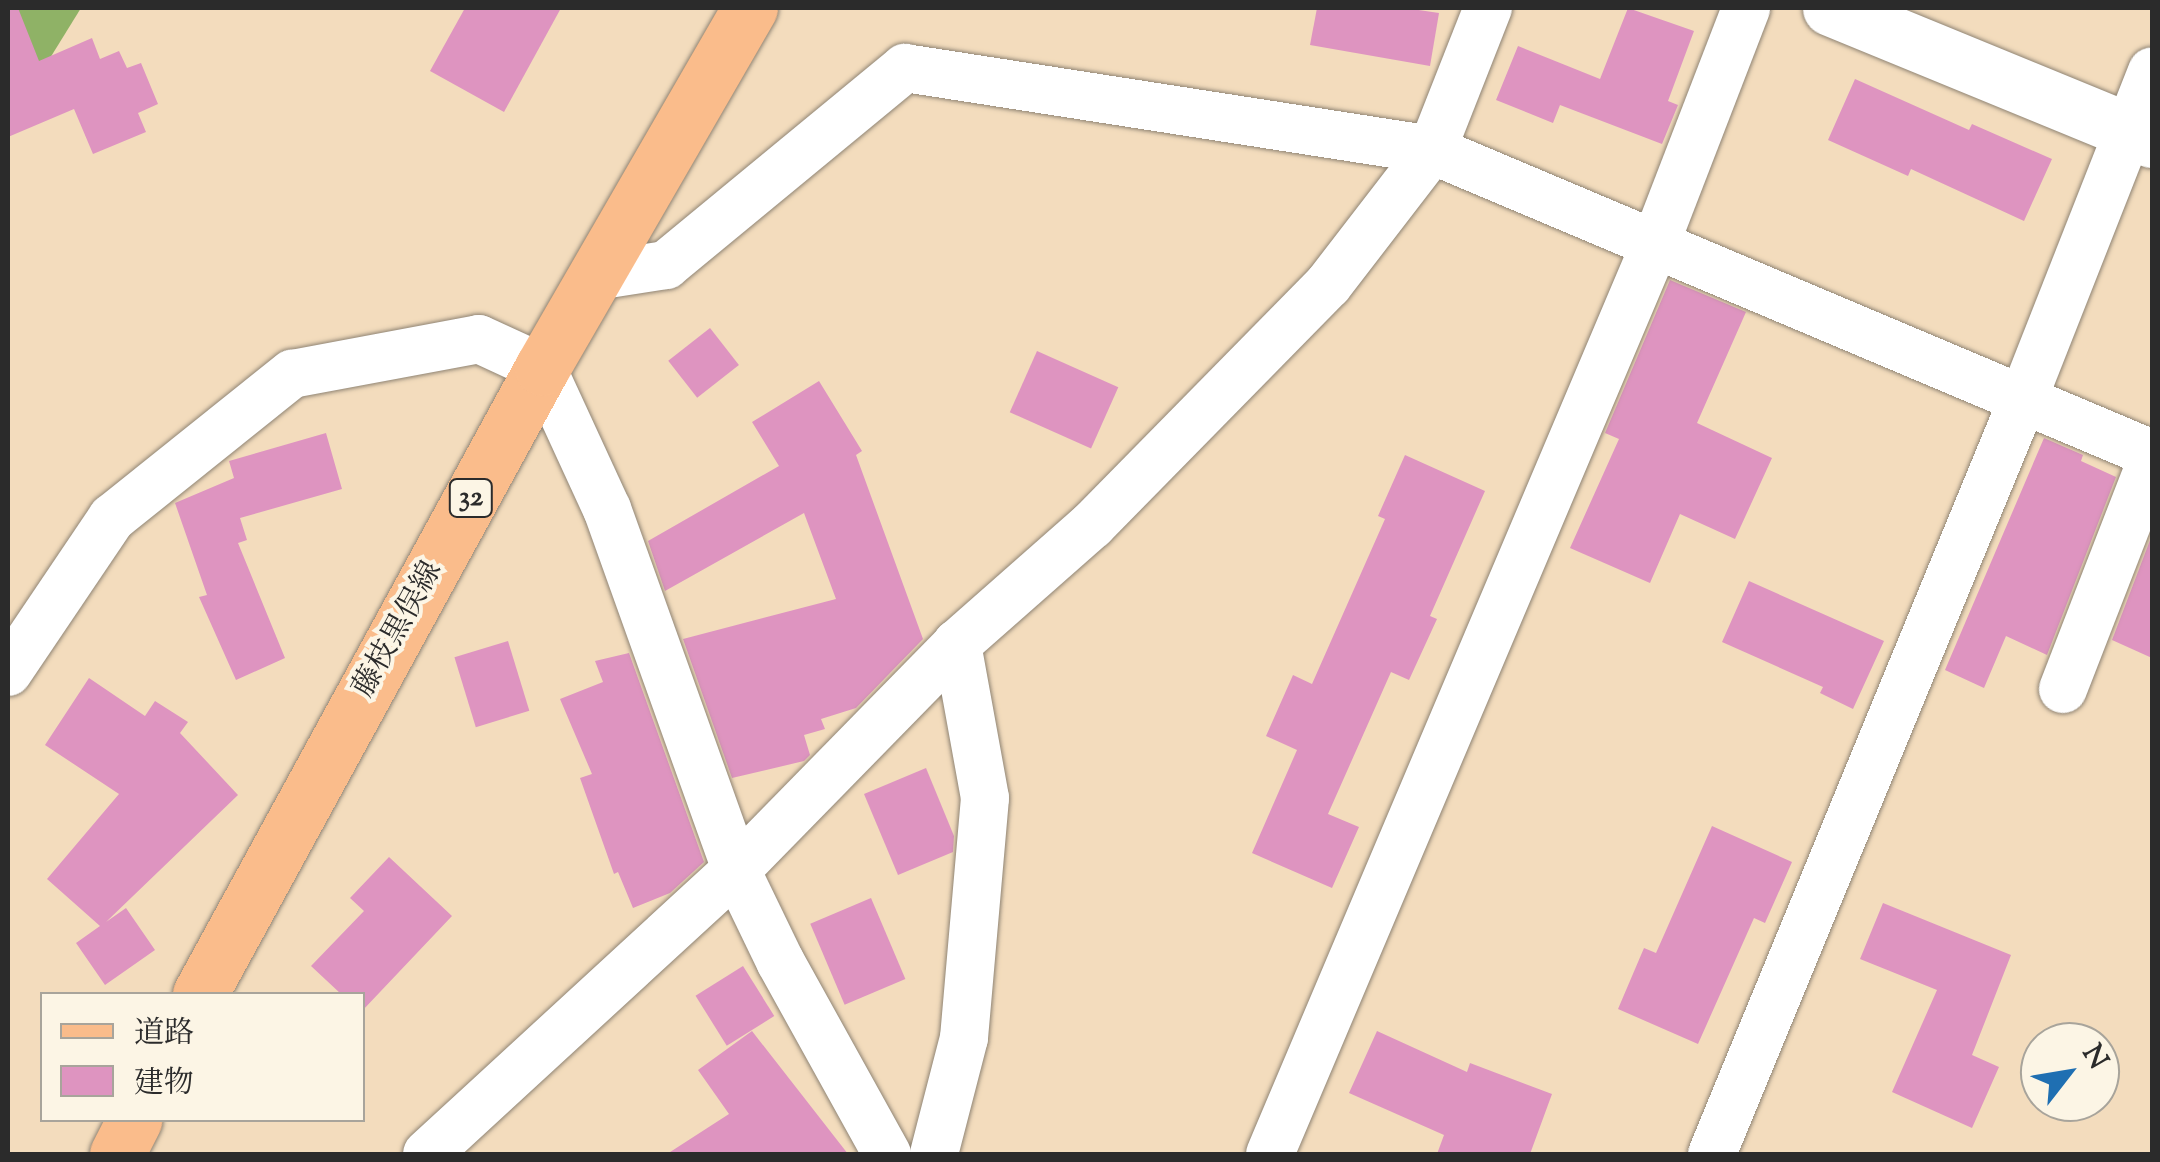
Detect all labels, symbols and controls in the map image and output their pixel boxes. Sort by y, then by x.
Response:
road number: 32 [448,475,494,521]
street label: 藤枝黒俣線 [347,556,451,704]
legend [40,992,365,1122]
text: 道路 [134,1013,194,1056]
north arrow [2020,1022,2120,1122]
text: N [2071,1038,2117,1077]
text: 建物 [134,1063,194,1106]

